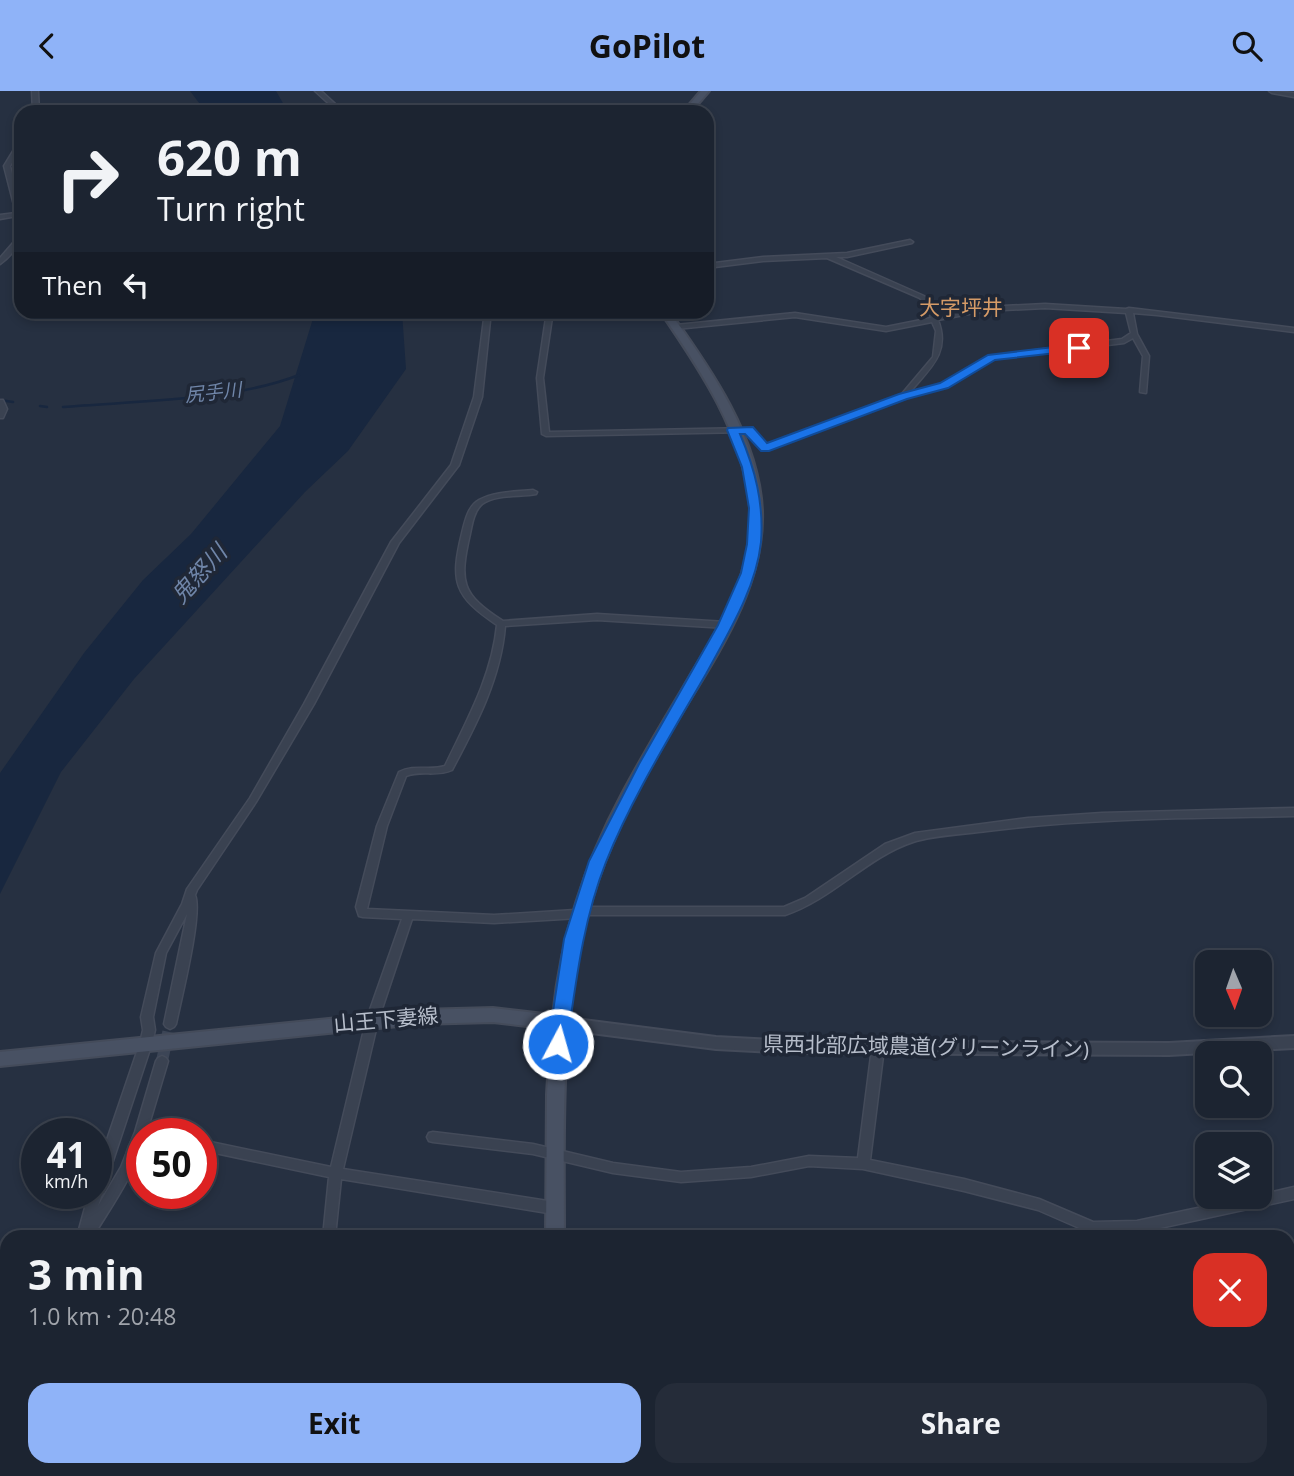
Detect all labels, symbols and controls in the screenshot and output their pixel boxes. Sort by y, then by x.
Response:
text: GoPilot [589,24,705,67]
icon: back [28,27,66,65]
icon: search [1228,27,1266,65]
text: 620 m [157,124,302,190]
icon: right [42,133,133,224]
text: Turn right [157,187,305,230]
icon: left [117,266,155,304]
text: Then [42,267,103,303]
district label: 大字坪井 [919,293,1003,321]
pin [1049,318,1109,378]
icon: arrive [1060,329,1098,367]
water label: 尻手川 [183,376,245,408]
water label: 鬼怒川 [163,535,235,610]
north arrow [1195,950,1272,1027]
map controls [1195,950,1272,1209]
street label: 山王下妻線 [332,1000,439,1038]
position arrow [521,1007,595,1081]
street label: 県西北部広域農道(グリーンライン) [763,1029,1089,1063]
button: search [1195,1041,1272,1118]
speed limit sign: 50 [126,1118,217,1209]
text: 41 [46,1131,87,1178]
button: layers [1195,1132,1272,1209]
text: km/h [45,1169,88,1193]
text: 3 min [28,1245,145,1302]
button: close [1193,1253,1267,1327]
text: 1.0 km · 20:48 [28,1300,176,1332]
button: Exit [28,1383,641,1463]
button: Share [655,1383,1267,1463]

